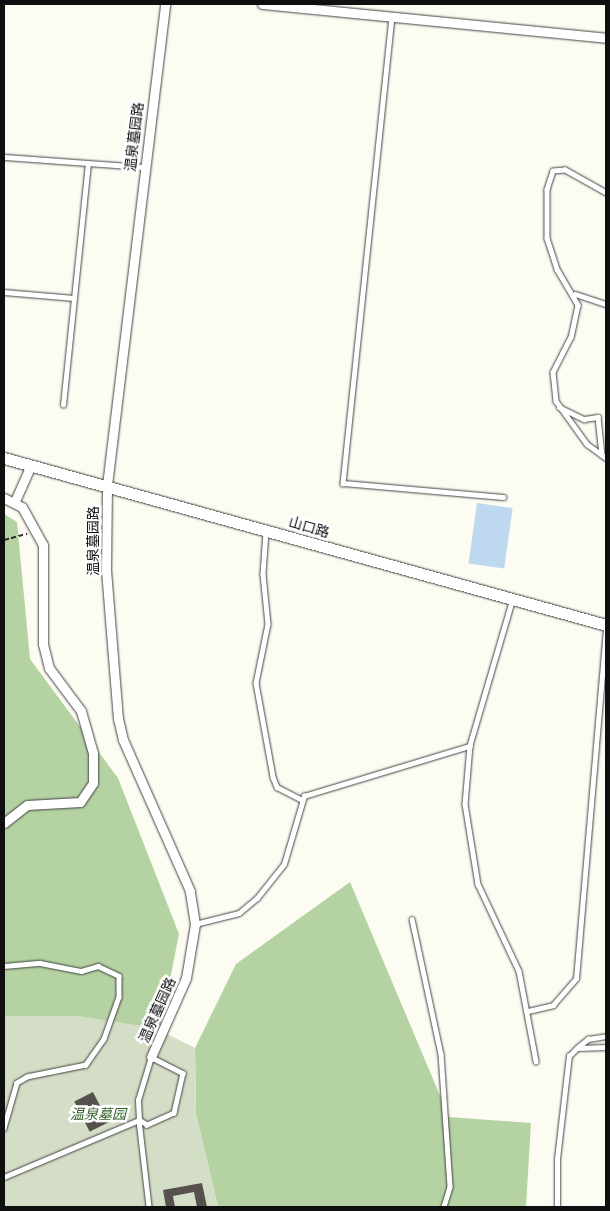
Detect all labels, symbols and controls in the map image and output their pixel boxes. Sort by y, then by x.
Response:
street label: 温泉墓园路 [121,101,147,173]
street label: 温泉墓园路 [85,506,101,576]
street label: 山口路 [286,513,332,541]
street label: 温泉墓园路 [135,975,179,1045]
park label: 温泉墓园 [70,1106,126,1122]

